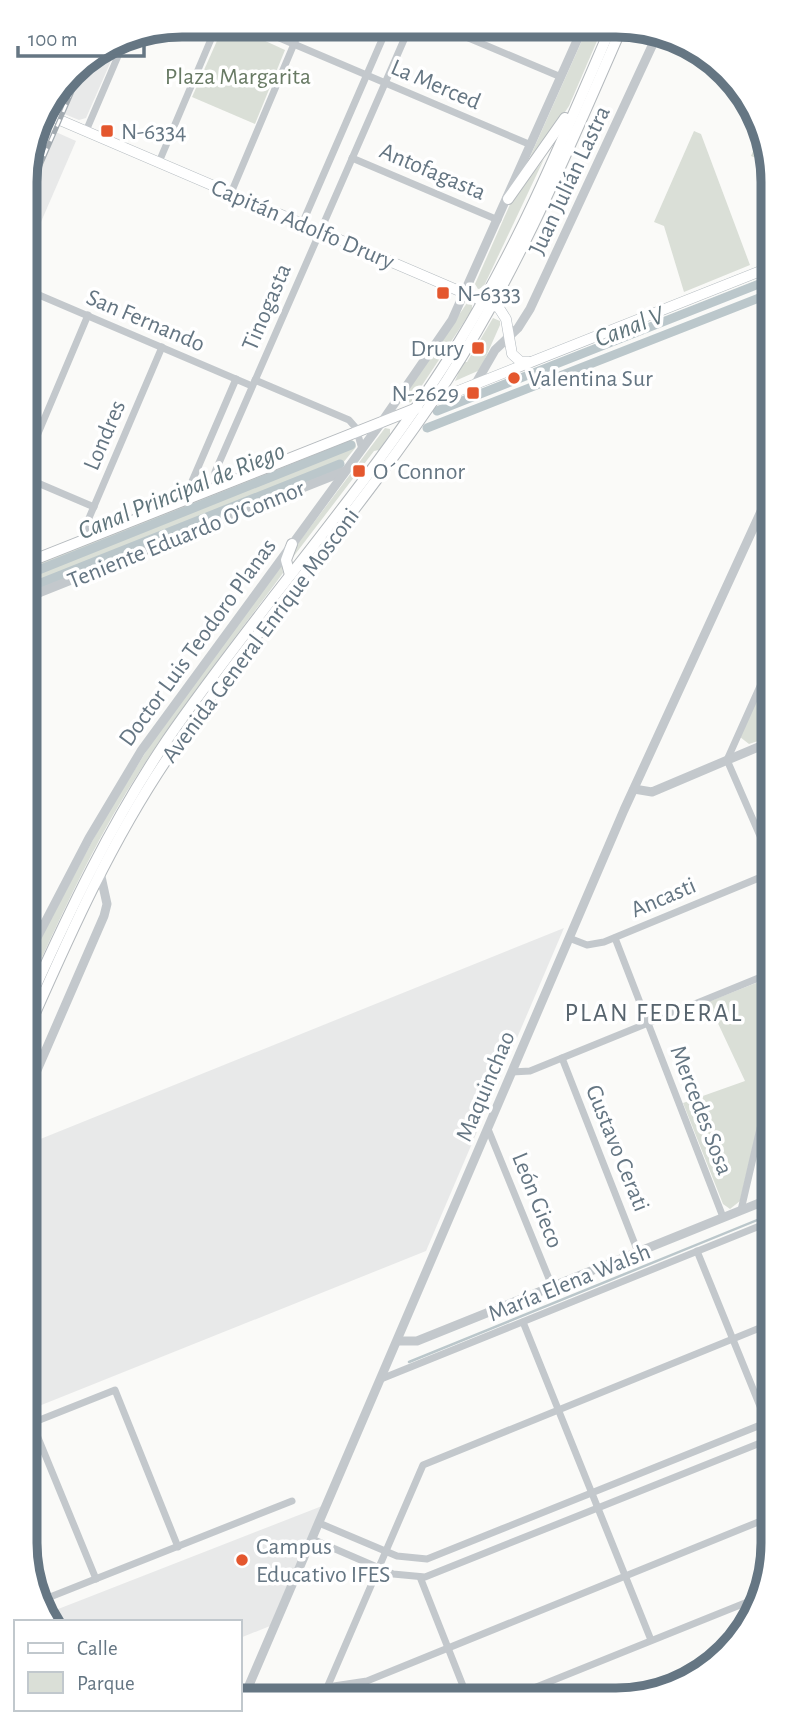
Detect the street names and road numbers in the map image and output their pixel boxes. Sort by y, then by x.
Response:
street label: La Merced [387,55,484,115]
street label: Juan Julián Lastra [525,102,615,259]
street label: Antofagasta [376,139,489,205]
street label: Capitán Adolfo Drury [208,176,398,274]
street label: Tinogasta [238,260,296,354]
street label: San Fernando [83,285,208,357]
street label: Londres [79,397,130,474]
street label: Teniente Eduardo O'Connor [64,476,309,594]
street label: Avenida General Enrique Mosconi [157,504,364,767]
street label: Doctor Luis Teodoro Planas [115,534,281,751]
street label: Ancasti [627,874,700,922]
street label: Maquinchao [452,1028,520,1145]
street label: Mercedes Sosa [665,1042,737,1178]
street label: Gustavo Cerati [581,1082,653,1215]
street label: León Gieco [507,1149,567,1252]
street label: María Elena Walsh [485,1239,654,1326]

